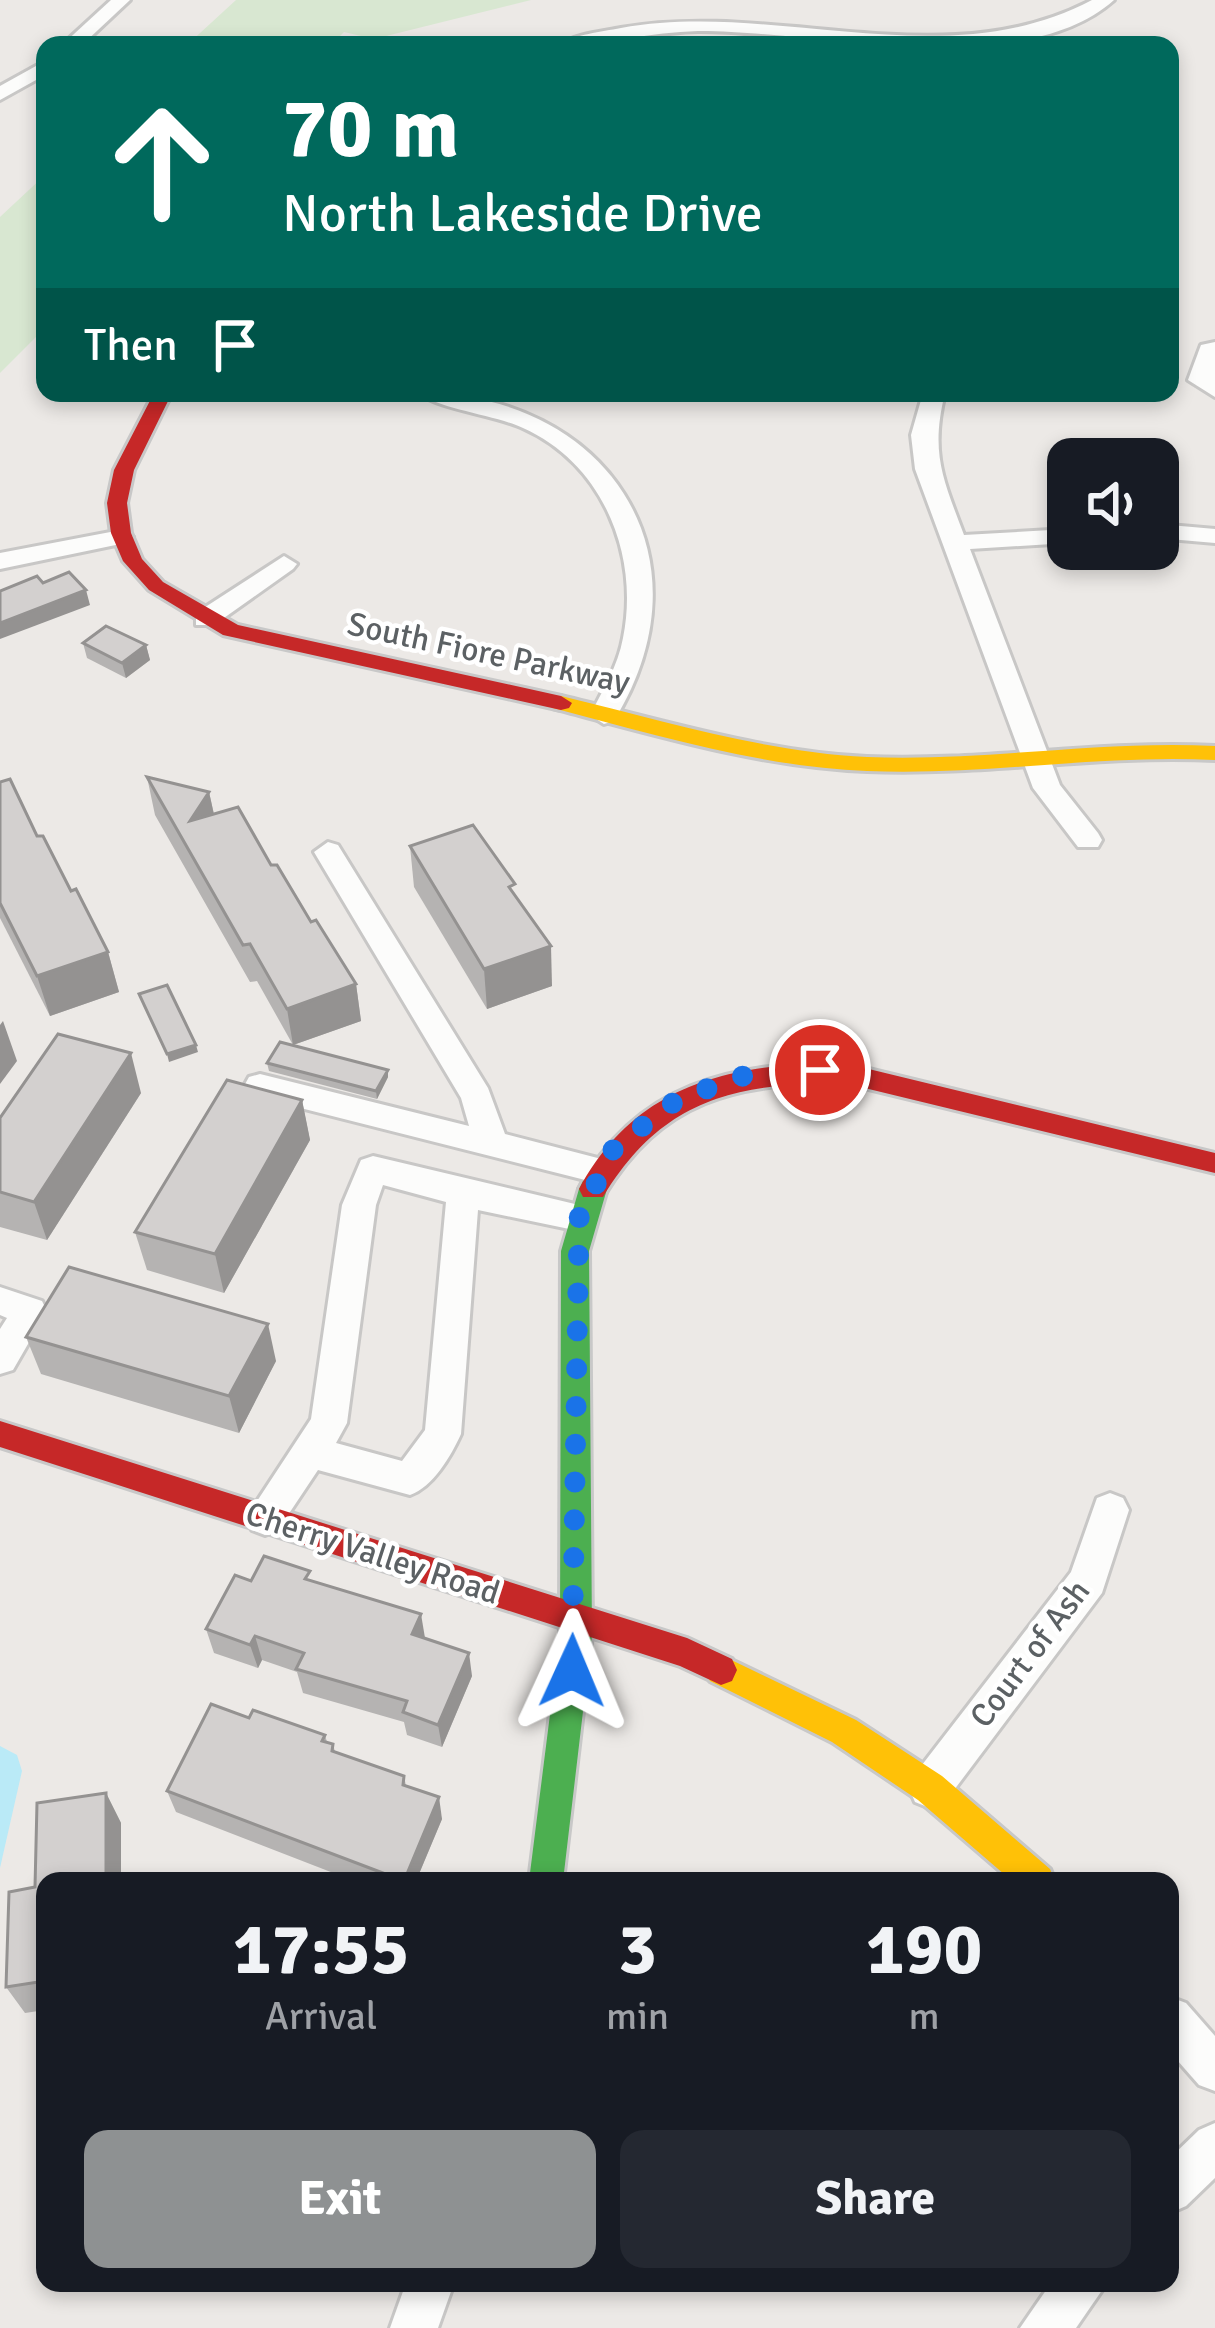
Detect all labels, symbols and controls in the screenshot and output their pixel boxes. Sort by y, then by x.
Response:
text: 70 m [282,77,459,181]
icon: ahead [84,84,240,240]
text: North Lakeside Drive [282,180,763,247]
icon: arrive [202,312,268,378]
text: Then [84,318,178,373]
map controls [1047,438,1179,570]
button: sound [1047,438,1179,570]
street label: South Fiore Parkway [344,604,634,704]
pin [769,1019,871,1121]
icon: arrive [787,1037,853,1103]
street label: Cherry Valley Road [240,1493,505,1614]
street label: Court of Ash [961,1572,1099,1736]
position arrow [509,1608,635,1734]
text: 17:55 [233,1905,409,1994]
text: 3 [618,1905,657,1994]
text: 190 [866,1905,982,1994]
text: Arrival [265,1992,377,2040]
text: min [606,1992,669,2040]
text: m [908,1992,940,2040]
button: Exit [84,2130,596,2268]
button: Share [620,2130,1131,2268]

